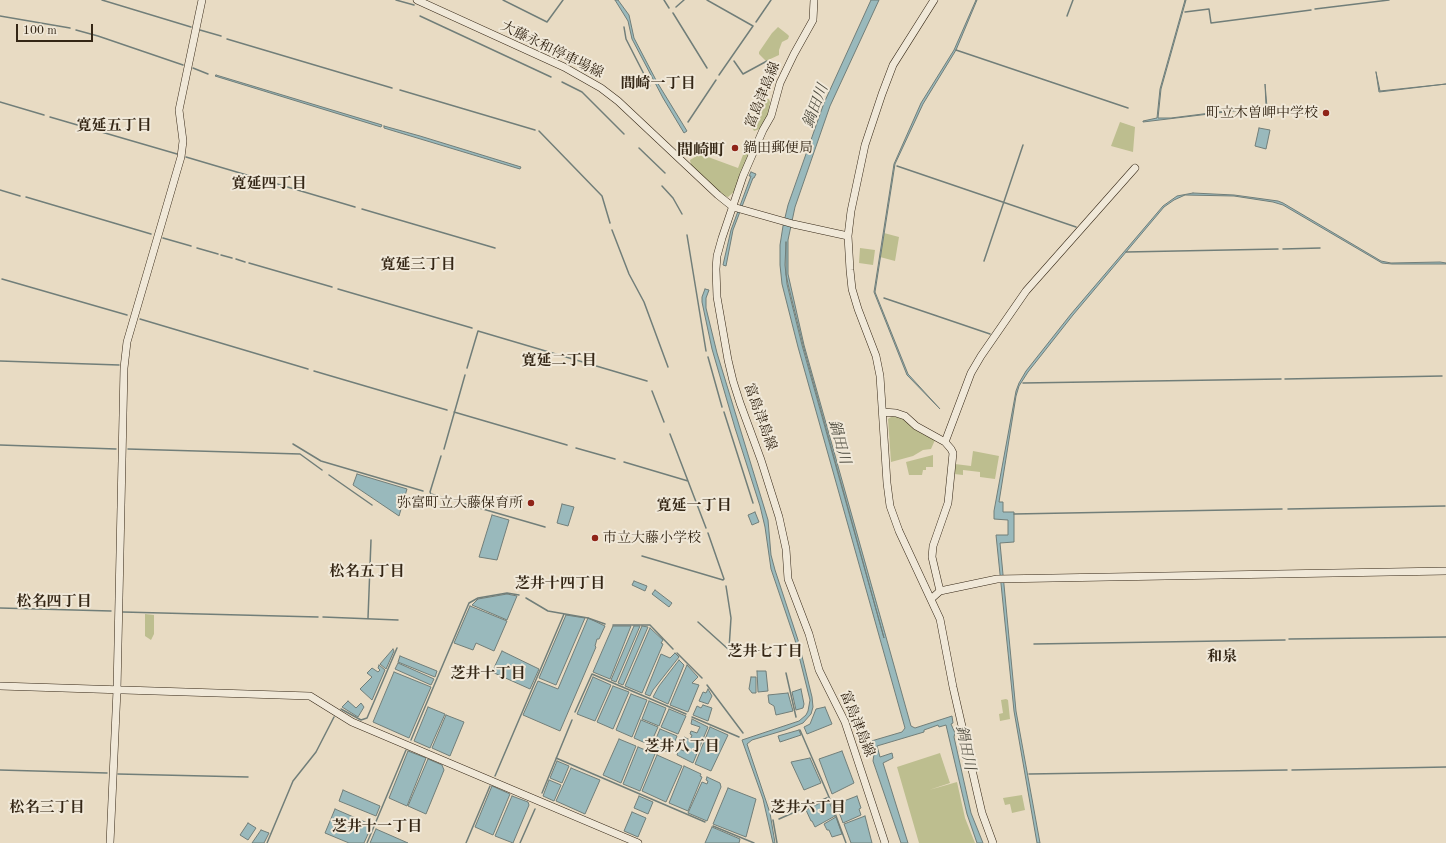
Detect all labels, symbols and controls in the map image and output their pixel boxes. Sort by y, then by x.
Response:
scale bar [18,16,95,42]
street label: 大藤永和停車場線 [498,18,606,82]
text: 100 m [23,25,57,37]
street label: 富島津島線 [742,59,784,131]
district label: 間崎一丁目 [621,75,695,93]
water label: 鍋田川 [800,82,832,130]
place label: 町立木曽岬中学校 [1206,105,1318,121]
marker: 町立木曽岬中学校 [1321,108,1331,118]
district label: 寛延五丁目 [77,117,151,135]
place label: 鍋田郵便局 [743,140,813,156]
district label: 間崎町 [677,141,725,161]
marker: 鍋田郵便局 [730,143,740,153]
district label: 寛延四丁目 [232,175,306,193]
district label: 寛延三丁目 [381,256,455,274]
district label: 寛延二丁目 [522,352,596,370]
street label: 富島津島線 [740,381,780,453]
water label: 鍋田川 [824,418,854,466]
place label: 弥富町立大藤保育所 [397,495,523,511]
district label: 寛延一丁目 [657,497,731,515]
marker: 弥富町立大藤保育所 [526,498,536,508]
place label: 市立大藤小学校 [603,530,701,546]
marker: 市立大藤小学校 [590,533,600,543]
district label: 松名五丁目 [330,563,404,581]
district label: 芝井十四丁目 [515,575,605,593]
district label: 松名四丁目 [17,593,91,611]
district label: 芝井七丁目 [728,643,802,661]
district label: 和泉 [1207,648,1237,666]
district label: 芝井十丁目 [451,665,525,683]
street label: 富島津島線 [836,688,878,760]
water label: 鍋田川 [952,724,978,772]
district label: 芝井八丁目 [645,738,719,756]
district label: 松名三丁目 [10,799,84,817]
district label: 芝井六丁目 [771,799,845,817]
district label: 芝井十一丁目 [332,818,422,836]

